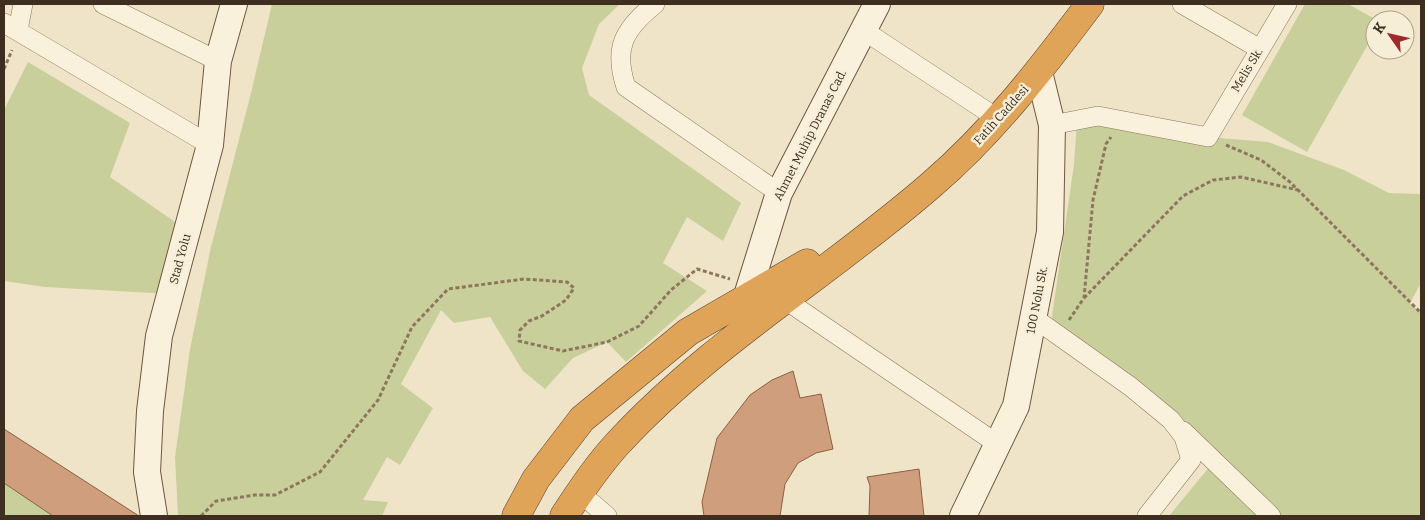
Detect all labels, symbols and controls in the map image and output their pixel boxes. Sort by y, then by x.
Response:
north arrow [1365,10,1415,60]
text: K [1370,19,1389,37]
street label: Melis Sk. [1228,45,1266,95]
street label: Ahmet Muhip Dranas Cad. [771,67,849,203]
street label: Fatih Caddesi [971,82,1032,148]
street label: Stad Yolu [167,232,194,286]
street label: 100 Nolu Sk. [1024,265,1050,335]

